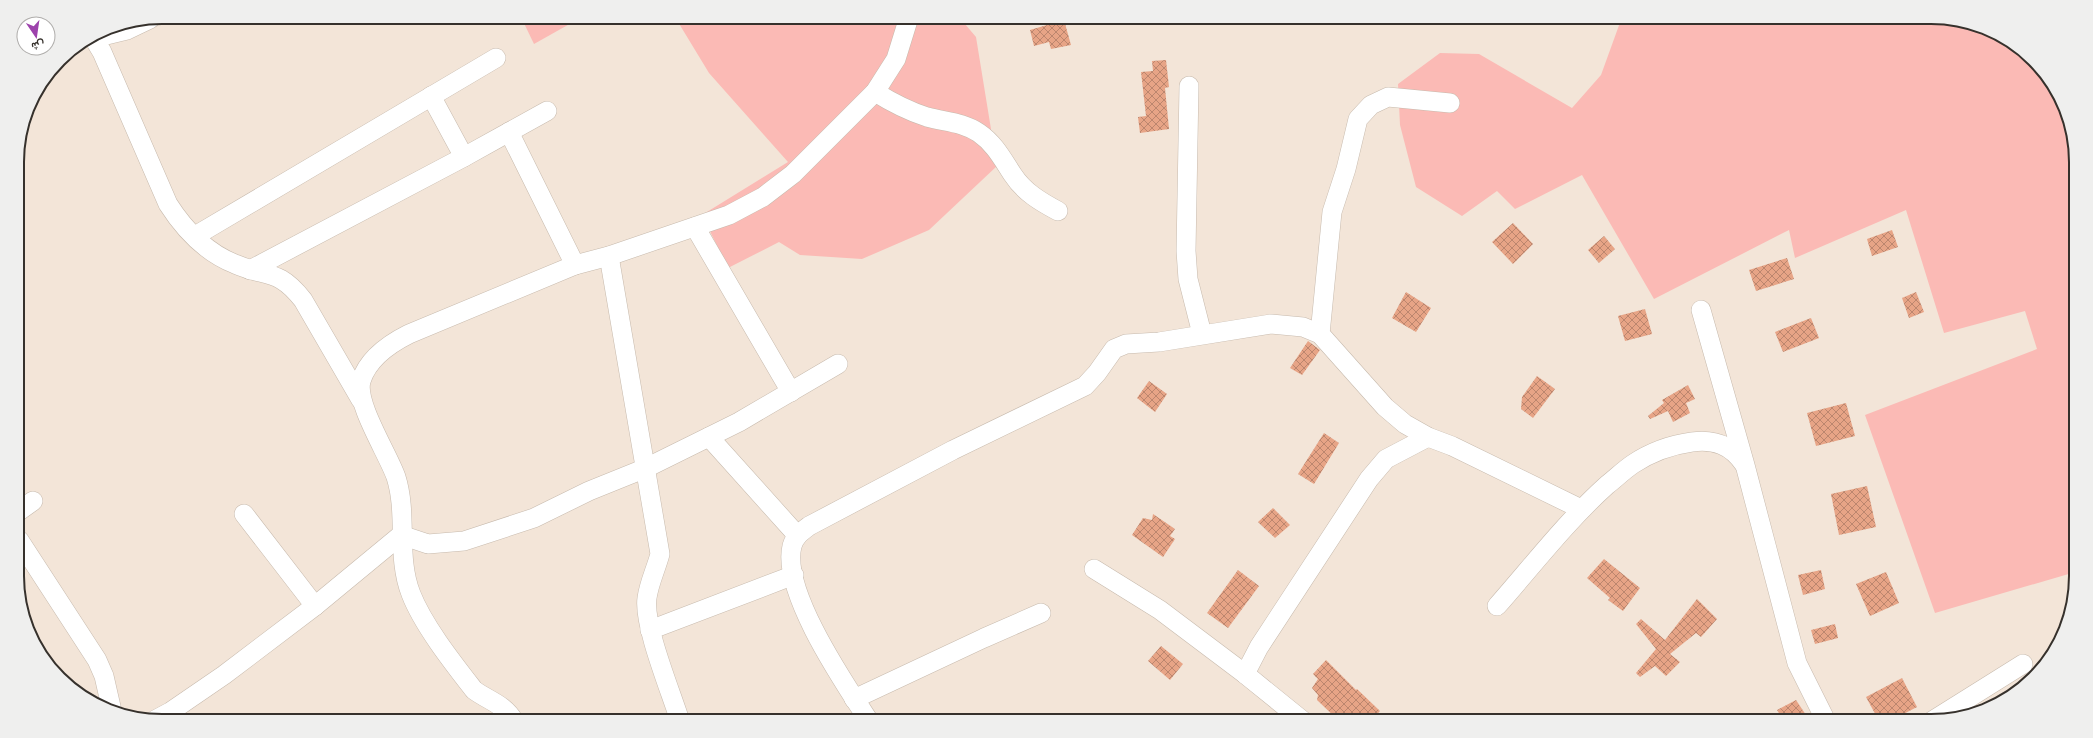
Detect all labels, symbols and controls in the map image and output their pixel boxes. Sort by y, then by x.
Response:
north arrow [16,16,56,56]
text: ش [30,36,46,55]

